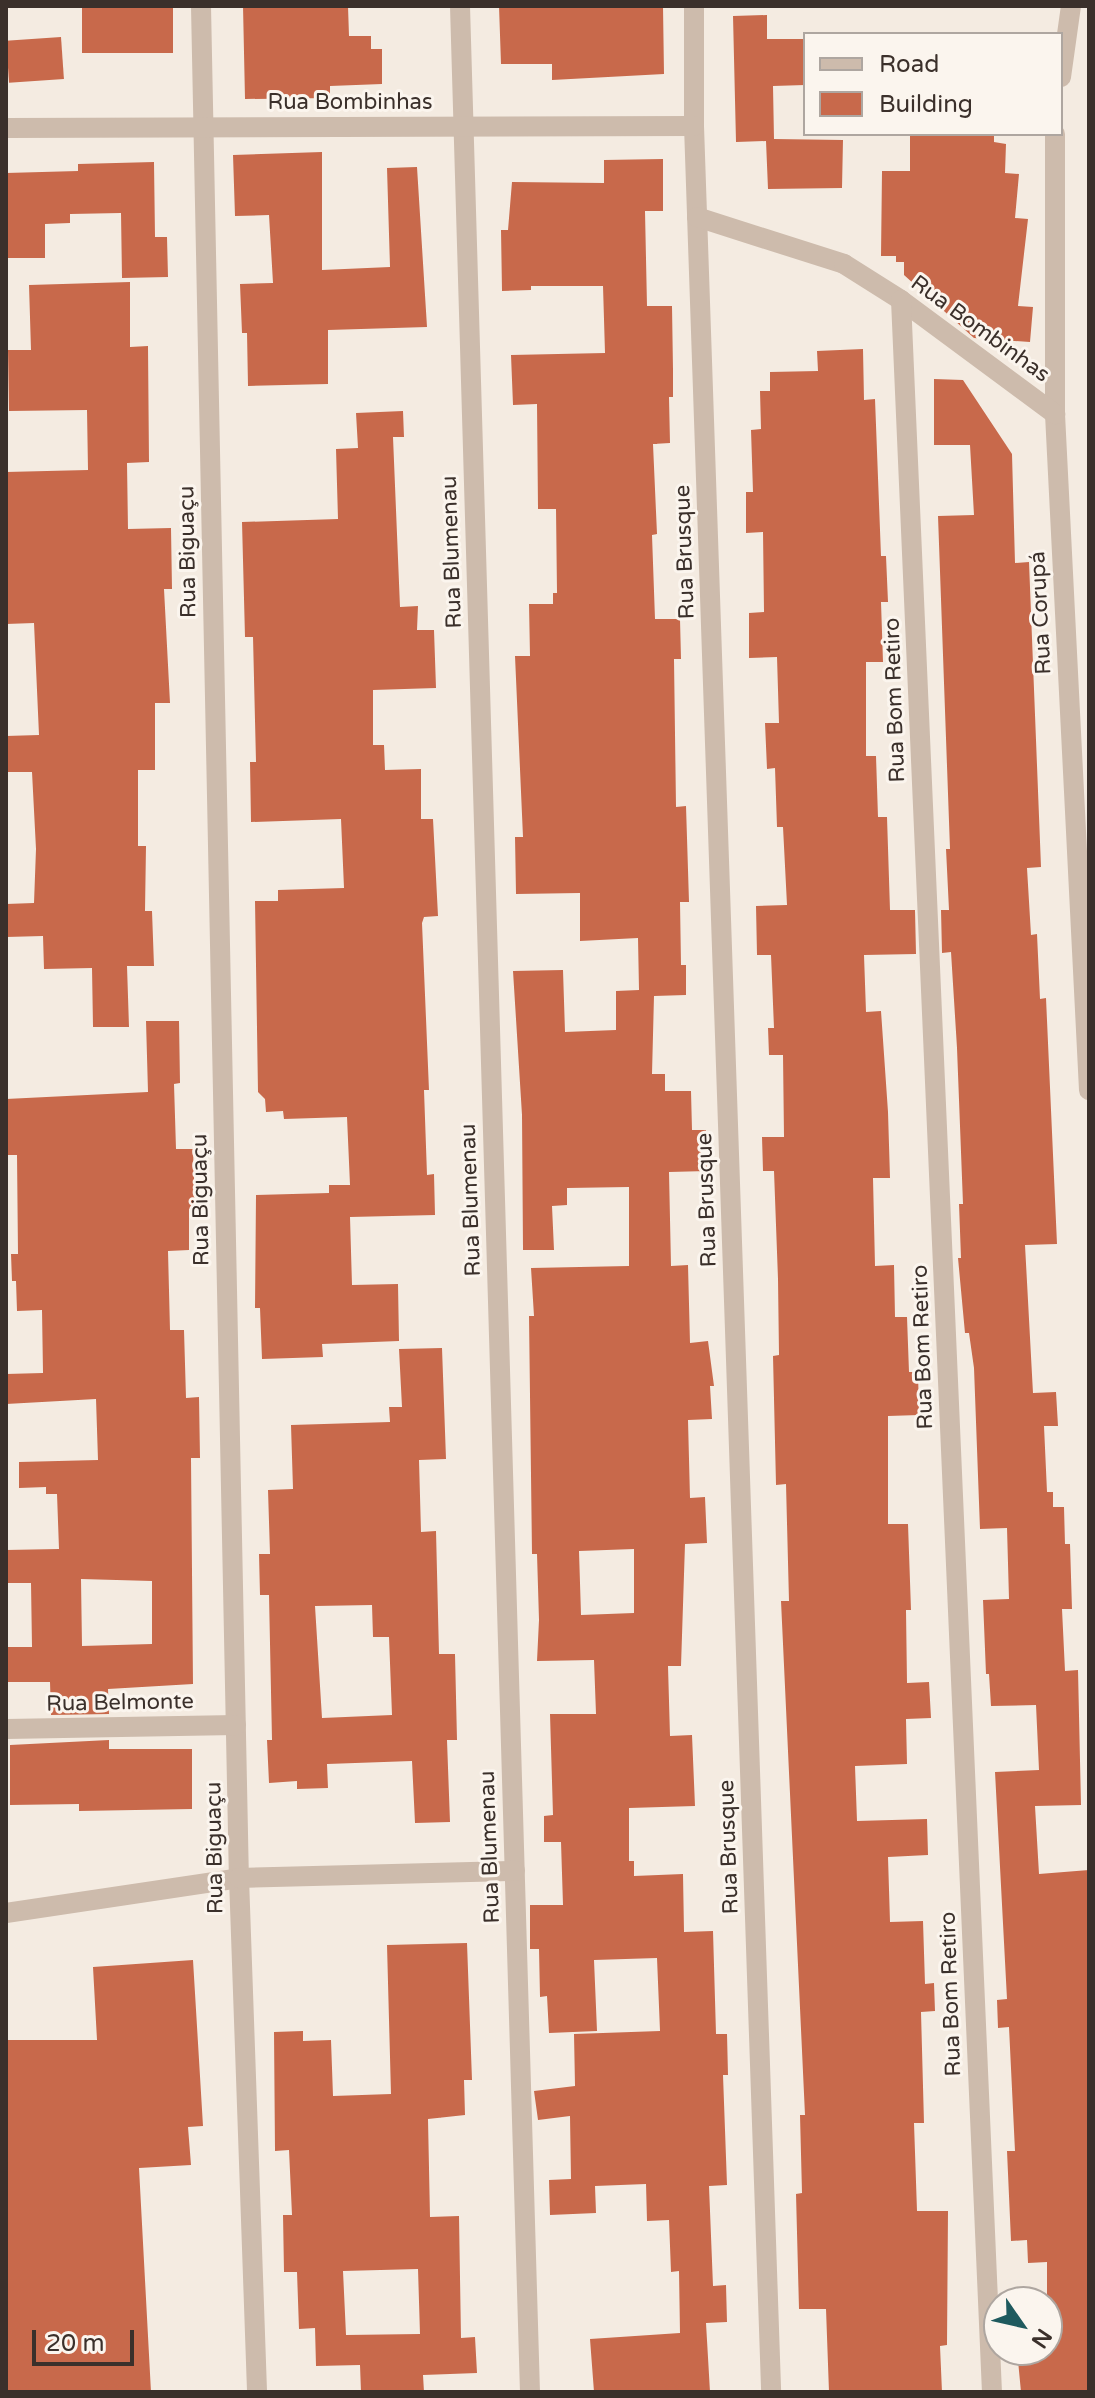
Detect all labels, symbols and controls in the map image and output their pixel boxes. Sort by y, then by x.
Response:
legend [803,32,1063,136]
text: Road [879,50,939,79]
street label: Rua Bombinhas [268,90,432,116]
text: Building [879,90,973,119]
street label: Rua Bombinhas [906,270,1054,388]
street label: Rua Blumenau [436,475,468,629]
street label: Rua Brusque [669,484,701,620]
street label: Rua Biguaçu [174,486,202,618]
street label: Rua Corupá [1025,551,1057,675]
street label: Rua Bom Retiro [879,617,911,783]
street label: Rua Blumenau [455,1123,487,1277]
street label: Rua Brusque [691,1132,723,1268]
street label: Rua Biguaçu [187,1134,215,1266]
street label: Rua Bom Retiro [907,1264,939,1430]
street label: Rua Belmonte [46,1689,194,1717]
street label: Rua Blumenau [474,1770,506,1924]
street label: Rua Brusque [713,1779,745,1915]
street label: Rua Biguaçu [201,1782,229,1914]
street label: Rua Bom Retiro [935,1911,967,2077]
north arrow [983,2286,1063,2366]
scale bar [36,2314,138,2364]
text: N [1026,2324,1057,2353]
text: 20 m [46,2329,104,2358]

